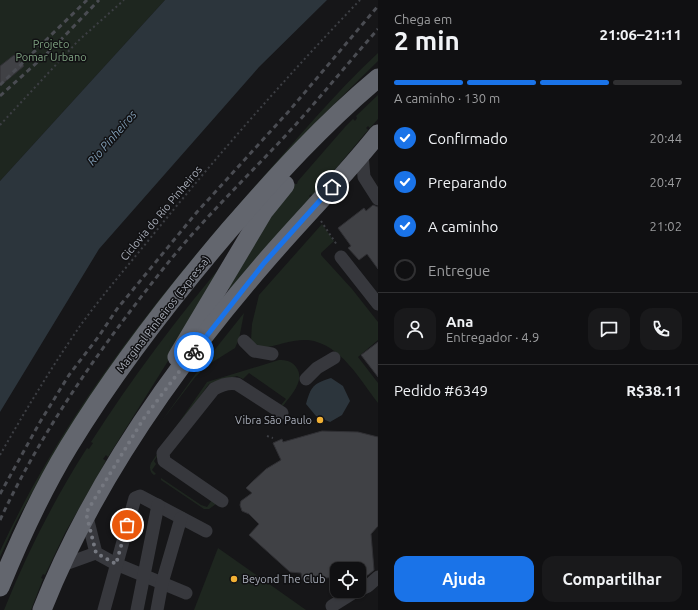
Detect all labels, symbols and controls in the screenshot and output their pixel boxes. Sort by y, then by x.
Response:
text: Chega em [394,12,452,26]
text: 2 min [394,26,460,55]
text: 21:06–21:11 [599,26,682,43]
park label: Projeto Pomar Urbano [15,38,87,63]
text: A caminho · 130 m [394,91,500,105]
water label: Rio Pinheiros [84,108,139,168]
icon: check [394,127,416,149]
text: Confirmado [428,130,508,147]
text: 20:44 [649,131,682,145]
street label: Ciclovia do Rio Pinheiros [118,163,204,263]
pin [315,170,349,204]
icon: check [394,171,416,193]
text: Preparando [428,174,507,191]
text: 20:47 [649,175,682,189]
icon: home [321,176,343,198]
icon: check [394,215,416,237]
text: A caminho [428,218,498,235]
text: 21:02 [649,219,682,233]
street label: Marginal Pinheiros (Expressa) [114,253,213,375]
text: Entregue [428,262,490,279]
button: person [394,308,436,350]
button: chat [588,308,630,350]
button: phone [640,308,682,350]
text: Ana [446,313,473,330]
text: Entregador · 4.9 [446,330,539,344]
courier [174,332,214,372]
icon: bike [183,341,205,363]
text: Pedido #6349 [394,382,488,399]
text: R$38.11 [626,382,682,399]
place label: Vibra São Paulo [235,414,312,426]
marker: Vibra São Paulo [315,415,325,425]
pin [110,508,144,542]
icon: bag [116,514,138,536]
button: Ajuda [394,556,534,602]
button: Compartilhar [542,556,682,602]
map controls [330,562,366,598]
button: locate [330,562,366,598]
place label: Beyond The Club [242,573,325,585]
marker: Beyond The Club [229,574,239,584]

